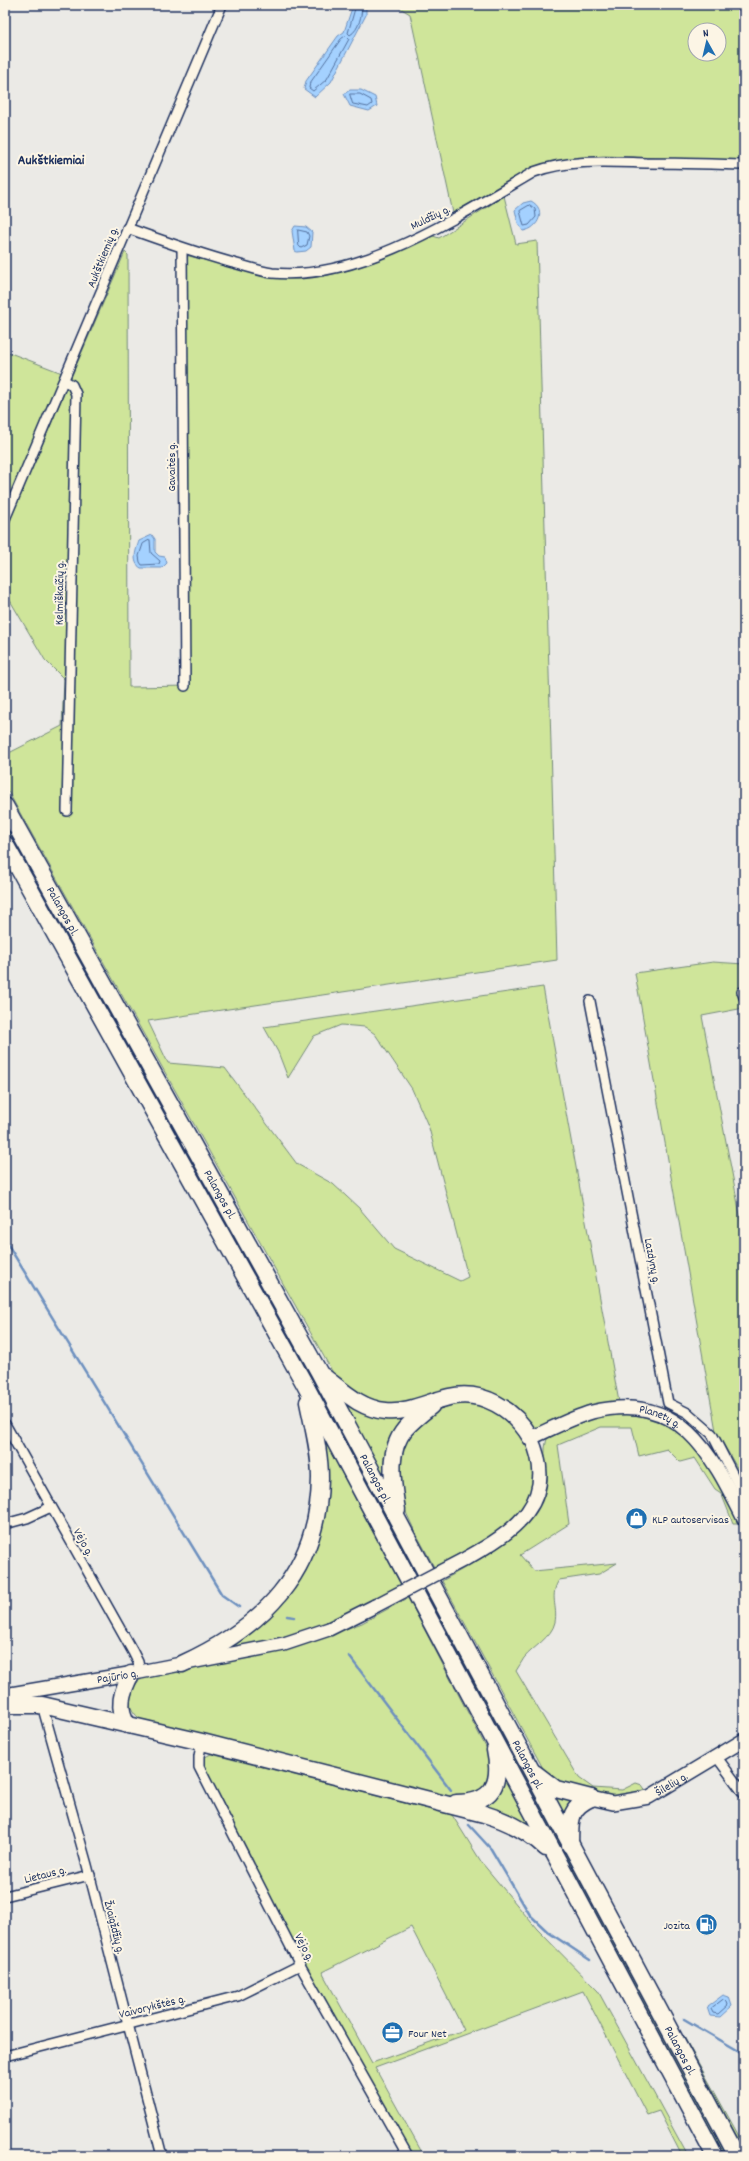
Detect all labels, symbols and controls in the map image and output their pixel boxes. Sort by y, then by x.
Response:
north arrow [687,22,727,62]
text: N [702,26,710,42]
district label: Aukštkiemiai [18,151,85,171]
street label: Muldžių g. [408,201,453,235]
street label: Aukštkiemių g. [83,225,123,291]
street label: Gavaitės g. [164,442,181,492]
street label: Kelmiškaičių g. [51,561,70,625]
street label: Palangos pl. [41,884,82,939]
street label: Palangos pl. [199,1167,240,1223]
street label: Lazdynų g. [639,1237,664,1286]
street label: Planetų g. [638,1402,684,1433]
street label: Palangos pl. [354,1451,395,1507]
shop icon: KLP autoservisas [623,1506,649,1532]
place label: KLP autoservisas [652,1512,729,1529]
street label: Vėjo g. [68,1526,97,1560]
street label: Pajūrio g. [96,1665,139,1689]
street label: Palangos pl. [507,1737,547,1793]
street label: Šilelių g. [652,1769,692,1801]
street label: Lietaus g. [23,1862,68,1889]
street label: Žvaigždžių g. [99,1899,128,1956]
fuel station icon: Jozita [693,1912,719,1938]
place label: Jozita [663,1918,690,1935]
street label: Vėjo g. [289,1931,318,1965]
street label: Vaivorykštės g. [117,1991,187,2024]
office icon: Four Net [379,2020,405,2046]
street label: Palangos pl. [659,2023,700,2079]
place label: Four Net [408,2026,447,2043]

